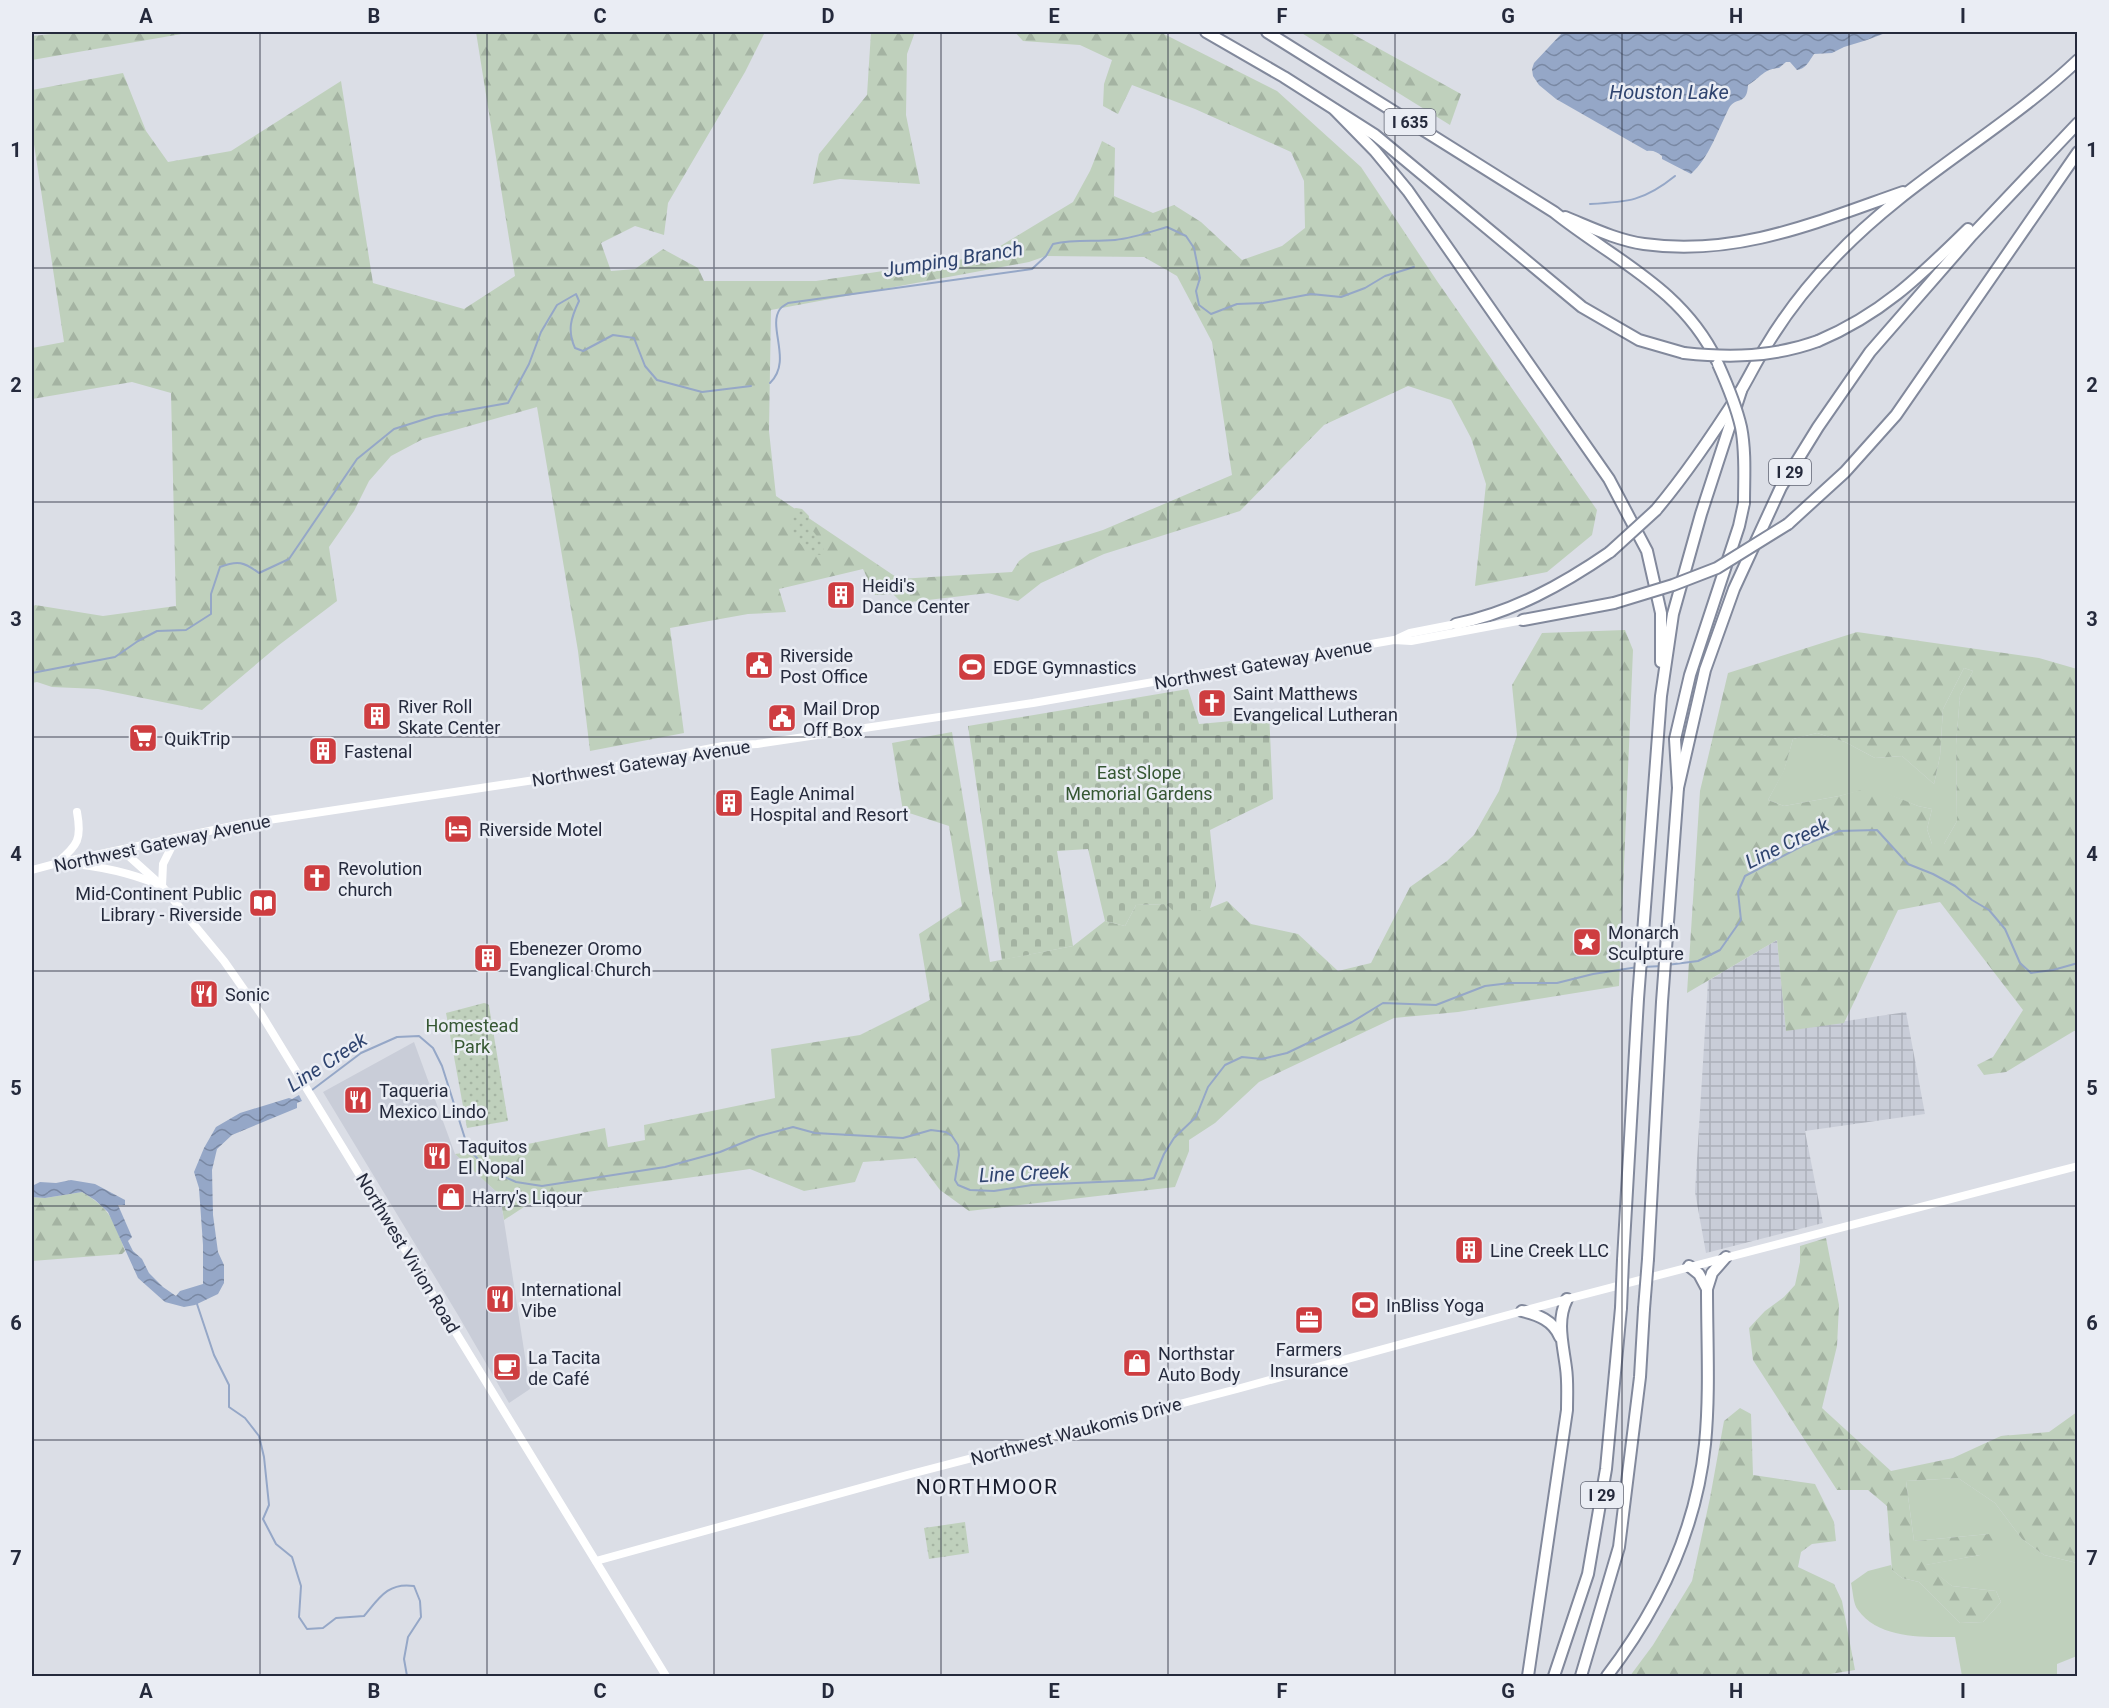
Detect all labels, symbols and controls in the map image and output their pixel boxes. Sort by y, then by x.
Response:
text: A [139,4,153,28]
text: B [368,4,380,28]
text: C [593,4,607,28]
text: D [822,4,835,28]
text: E [1048,4,1060,28]
text: F [1277,4,1288,28]
text: G [1501,4,1515,28]
text: H [1729,4,1743,28]
text: I [1960,4,1966,28]
water label: Houston Lake [1609,80,1729,104]
road number: I 635 [1384,109,1436,135]
text: 1 [10,138,22,162]
text: 1 [2086,138,2098,162]
water label: Jumping Branch [882,236,1024,282]
text: 2 [10,373,22,397]
text: 2 [2086,373,2098,397]
road number: I 29 [1769,459,1811,485]
place label: Heidi's Dance Center [862,575,970,617]
building icon: Heidi's Dance Center [825,579,857,611]
text: 3 [10,607,22,631]
text: 3 [2086,607,2098,631]
street label: Northwest Gateway Avenue [1153,634,1373,694]
place label: Riverside Post Office [780,645,868,687]
public building icon: Riverside Post Office [743,649,775,681]
sports icon: EDGE Gymnastics [956,651,988,683]
place label: EDGE Gymnastics [993,657,1137,678]
place label: Saint Matthews Evangelical Lutheran [1233,683,1398,725]
church icon: Saint Matthews Evangelical Lutheran [1196,687,1228,719]
place label: River Roll Skate Center [398,696,500,738]
place label: Mail Drop Off Box [803,698,880,740]
building icon: River Roll Skate Center [361,700,393,732]
public building icon: Mail Drop Off Box [766,702,798,734]
supermarket icon: QuikTrip [127,722,159,754]
place label: QuikTrip [164,728,230,749]
building icon: Fastenal [307,735,339,767]
street label: Northwest Gateway Avenue [530,735,752,791]
place label: Fastenal [344,741,412,762]
park label: East Slope Memorial Gardens [1065,762,1213,804]
place label: Eagle Animal Hospital and Resort [750,783,908,825]
building icon: Eagle Animal Hospital and Resort [713,787,745,819]
street label: Northwest Gateway Avenue [52,810,272,876]
water label: Line Creek [1741,812,1834,874]
hotel icon: Riverside Motel [442,813,474,845]
place label: Riverside Motel [479,819,602,840]
text: 4 [10,842,22,866]
text: 4 [2086,842,2098,866]
place label: Revolution church [338,858,422,900]
church icon: Revolution church [301,862,333,894]
place label: Mid-Continent Public Library - Riverside [75,883,242,925]
library icon: Mid-Continent Public Library - Riverside [247,887,279,919]
place label: Monarch Sculpture [1608,922,1684,964]
place icon: Monarch Sculpture [1571,926,1603,958]
place label: Ebenezer Oromo Evanglical Church [509,938,651,980]
building icon: Ebenezer Oromo Evanglical Church [472,942,504,974]
restaurant icon: Sonic [188,978,220,1010]
place label: Sonic [225,984,270,1005]
park label: Homestead Park [425,1015,519,1057]
water label: Line Creek [283,1027,372,1097]
text: 5 [10,1076,22,1100]
text: 5 [2086,1076,2098,1100]
place label: Taqueria Mexico Lindo [379,1080,486,1122]
restaurant icon: Taqueria Mexico Lindo [342,1084,374,1116]
place label: Taquitos El Nopal [458,1136,527,1178]
restaurant icon: Taquitos El Nopal [421,1140,453,1172]
water label: Line Creek [978,1159,1071,1187]
street label: Northwest Vivion Road [352,1169,464,1337]
shop icon: Harry's Liqour [435,1181,467,1213]
place label: Harry's Liqour [472,1187,582,1208]
building icon: Line Creek LLC [1453,1234,1485,1266]
place label: Line Creek LLC [1490,1240,1609,1261]
place label: International Vibe [521,1279,622,1321]
restaurant icon: International Vibe [484,1283,516,1315]
sports icon: InBliss Yoga [1349,1289,1381,1321]
place label: InBliss Yoga [1386,1295,1484,1316]
office icon: Farmers Insurance [1293,1304,1325,1336]
text: 6 [10,1311,22,1335]
text: 6 [2086,1311,2098,1335]
place label: Farmers Insurance [1270,1339,1348,1381]
place label: Northstar Auto Body [1158,1343,1241,1385]
place label: La Tacita de Café [528,1347,601,1389]
shop icon: Northstar Auto Body [1121,1347,1153,1379]
cafe icon: La Tacita de Café [491,1351,523,1383]
street label: Northwest Waukomis Drive [968,1393,1184,1469]
district label: NORTHMOOR [916,1475,1058,1499]
road number: I 29 [1581,1482,1623,1508]
text: 7 [10,1546,22,1570]
text: 7 [2086,1546,2098,1570]
text: A [139,1679,153,1703]
text: B [368,1679,380,1703]
text: C [593,1679,607,1703]
text: D [822,1679,835,1703]
text: E [1048,1679,1060,1703]
text: F [1277,1679,1288,1703]
text: G [1501,1679,1515,1703]
text: H [1729,1679,1743,1703]
text: I [1960,1679,1966,1703]

